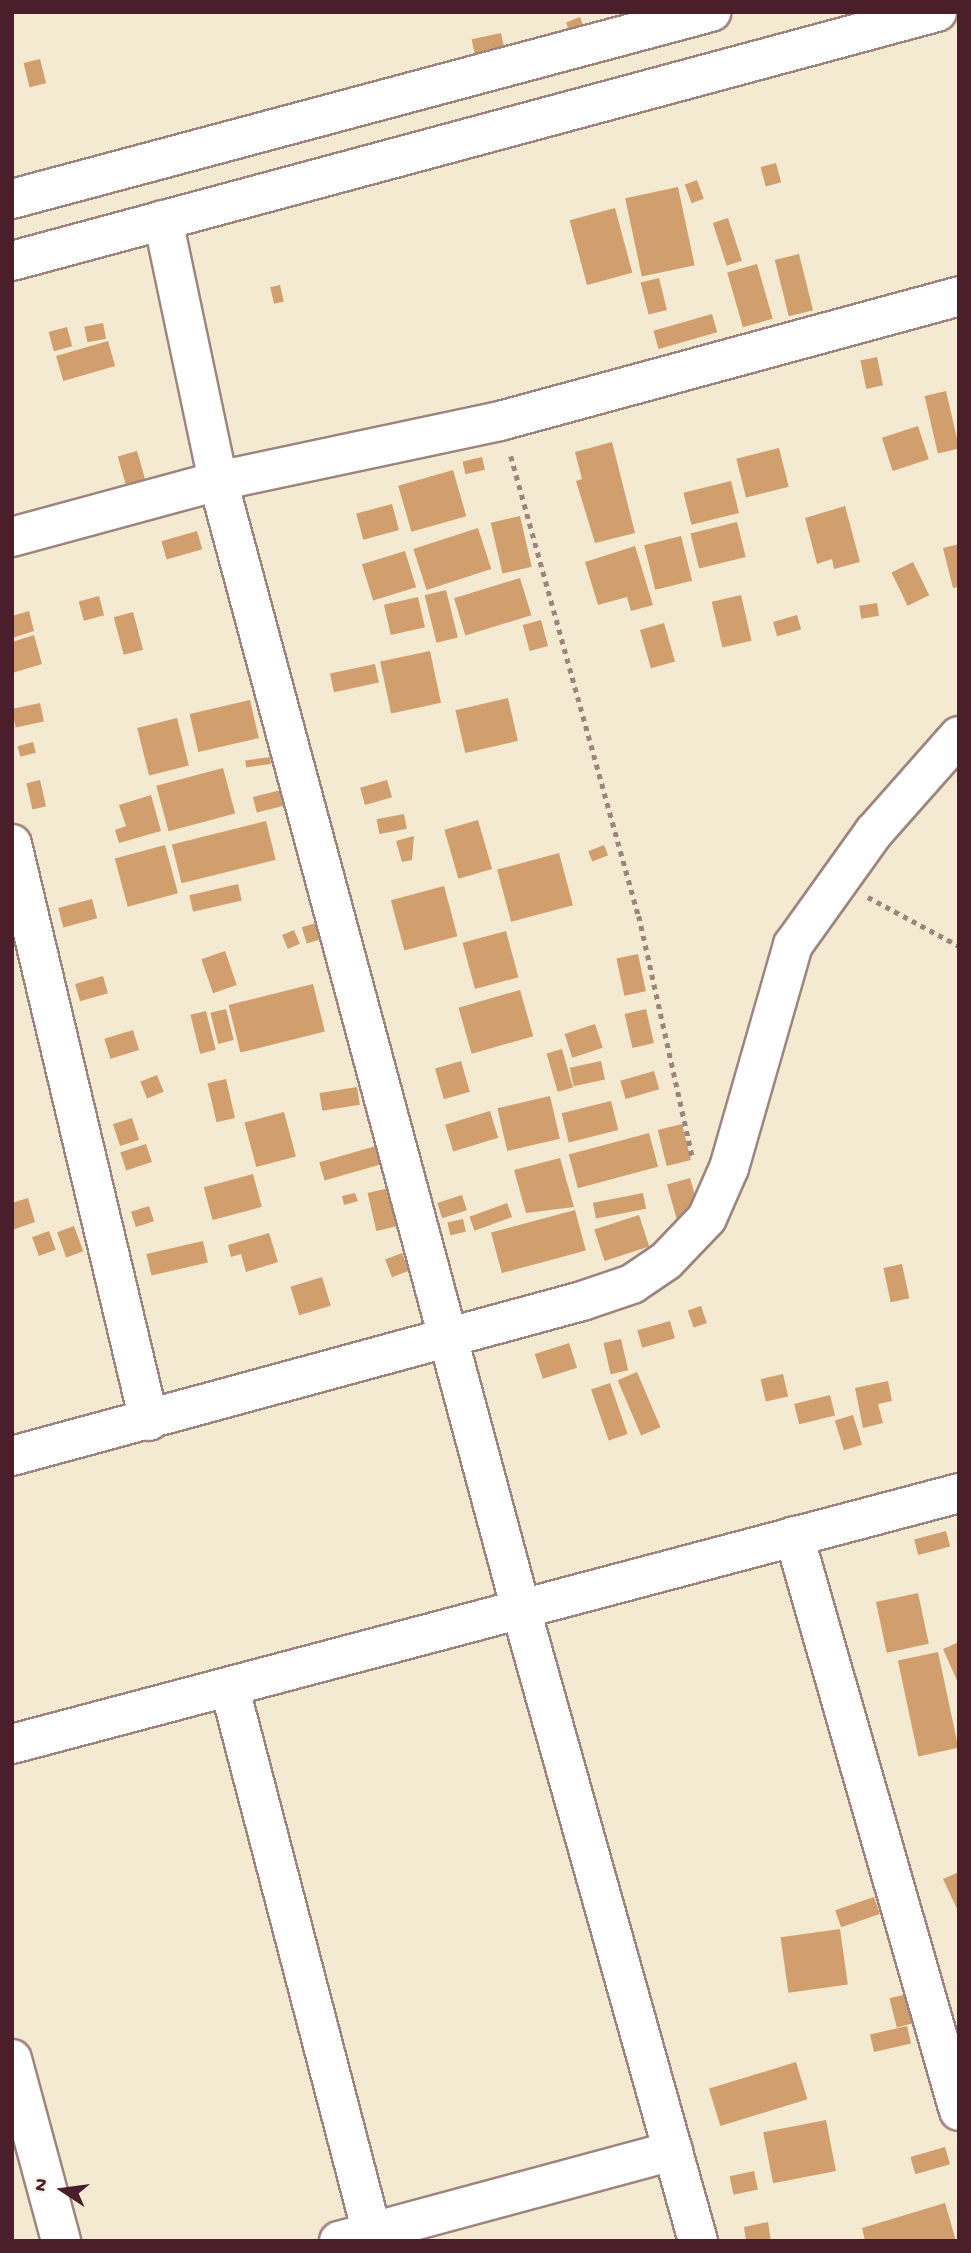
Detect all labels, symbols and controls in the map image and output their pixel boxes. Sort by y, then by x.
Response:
north arrow [28,2155,98,2225]
text: N [29,2177,55,2194]

